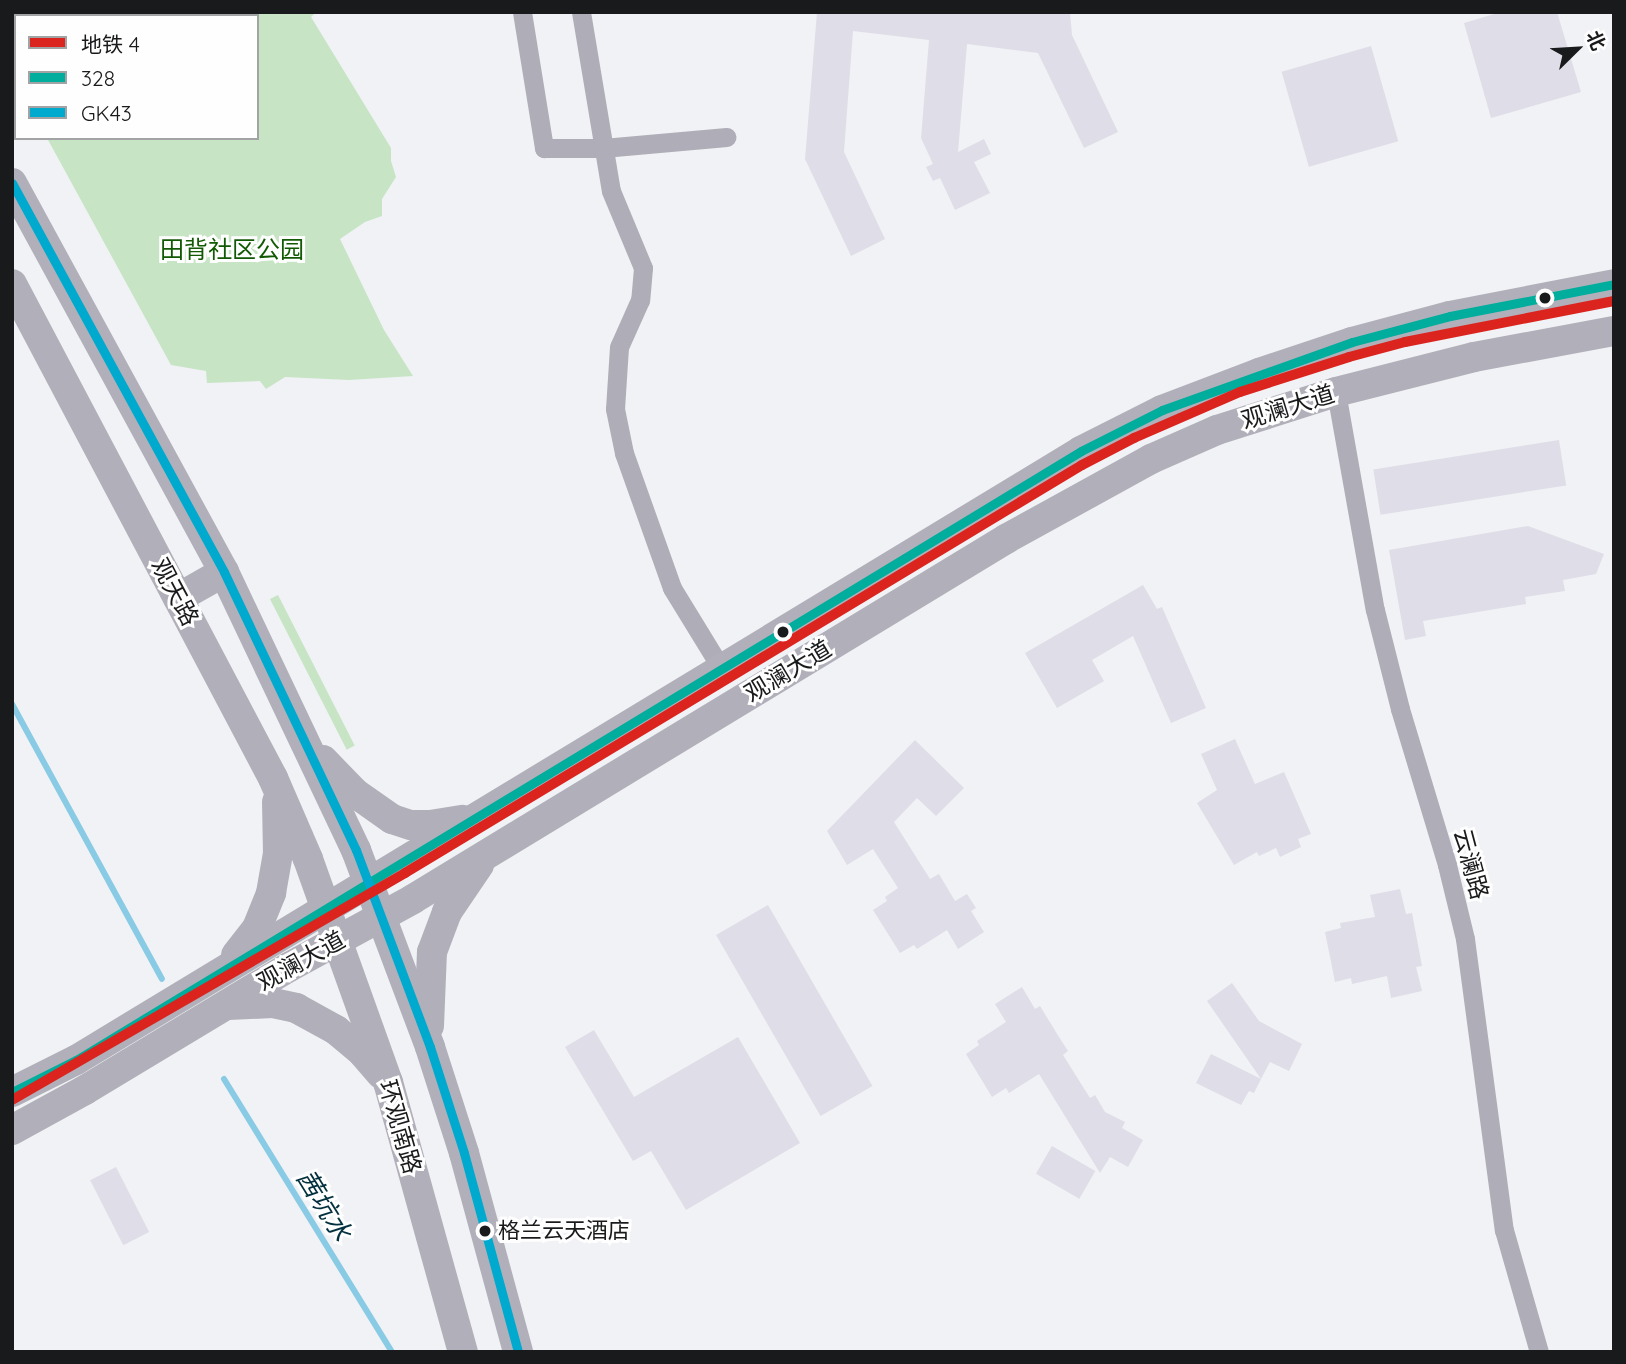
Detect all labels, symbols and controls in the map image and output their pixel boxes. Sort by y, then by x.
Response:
legend [14,14,259,140]
north arrow [1542,14,1612,84]
text: 北 [1581,27,1611,54]
text: 地铁 4 [81,31,140,57]
text: 328 [81,65,115,91]
text: GK43 [81,100,132,126]
park label: 田背社区公园 [160,236,304,264]
unlabelled marker [1538,291,1552,305]
street label: 观澜大道 [1238,379,1338,435]
street label: 观天路 [145,553,205,631]
unlabelled marker [776,625,790,639]
street label: 观澜大道 [739,634,837,708]
street label: 云澜路 [1448,825,1494,903]
street label: 观澜大道 [252,925,350,997]
street label: 环观南路 [373,1077,427,1177]
water label: 茜坑水 [290,1164,358,1246]
place label: 格兰云天酒店 [498,1218,630,1244]
marker: 格兰云天酒店 [478,1224,492,1238]

